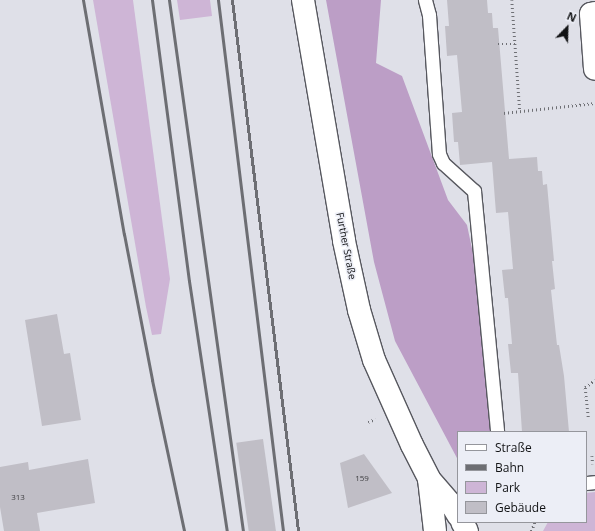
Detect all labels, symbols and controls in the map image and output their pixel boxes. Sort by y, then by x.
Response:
north arrow [547,8,587,48]
text: N [565,8,579,25]
street label: Further Straße [334,212,358,280]
legend [457,431,587,523]
text: Straße [495,439,532,456]
text: Bahn [495,459,524,476]
house number: 159 [355,473,369,483]
text: Park [495,479,520,496]
house number: 313 [11,492,25,502]
text: Gebäude [495,499,546,516]

